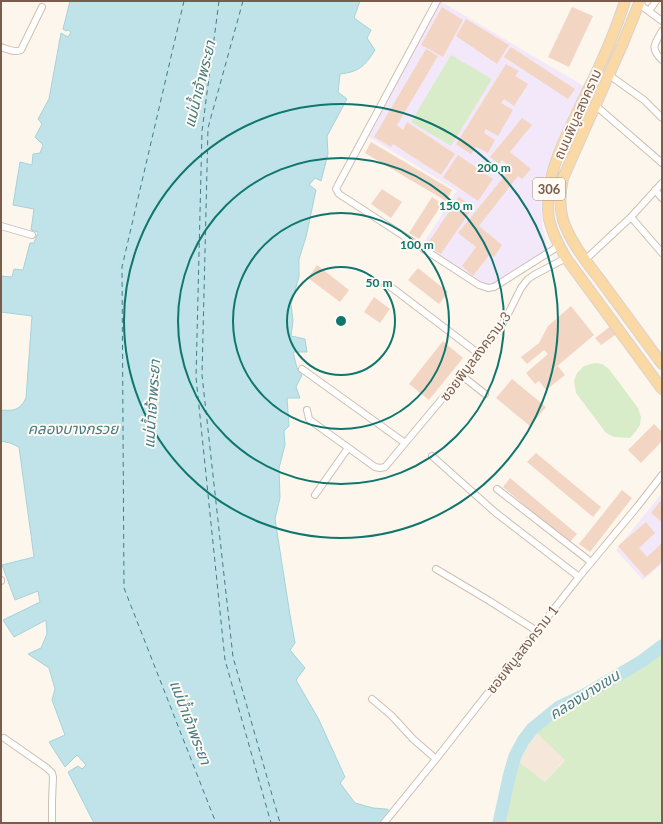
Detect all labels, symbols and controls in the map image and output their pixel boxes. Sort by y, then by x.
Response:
water label: แม่น้ำเจ้าพระยา [179,38,219,129]
street label: ถนนพิบูลสงคราม [550,66,605,162]
text: 200 m [477,160,511,175]
road number: 306 [533,178,565,200]
text: 150 m [439,198,473,213]
text: 100 m [400,237,434,252]
text: 50 m [366,275,392,290]
street label: ซอยพิบูลสงคราม 3 [436,308,515,405]
centre of rings [334,314,348,328]
water label: แม่น้ำเจ้าพระยา [138,358,163,449]
water label: คลองบางกรวย [28,419,119,437]
street label: ซอยพิบูลสงคราม 1 [482,602,563,697]
water label: คลองบางเขน [546,665,623,723]
water label: แม่น้ำเจ้าพระยา [167,677,217,768]

